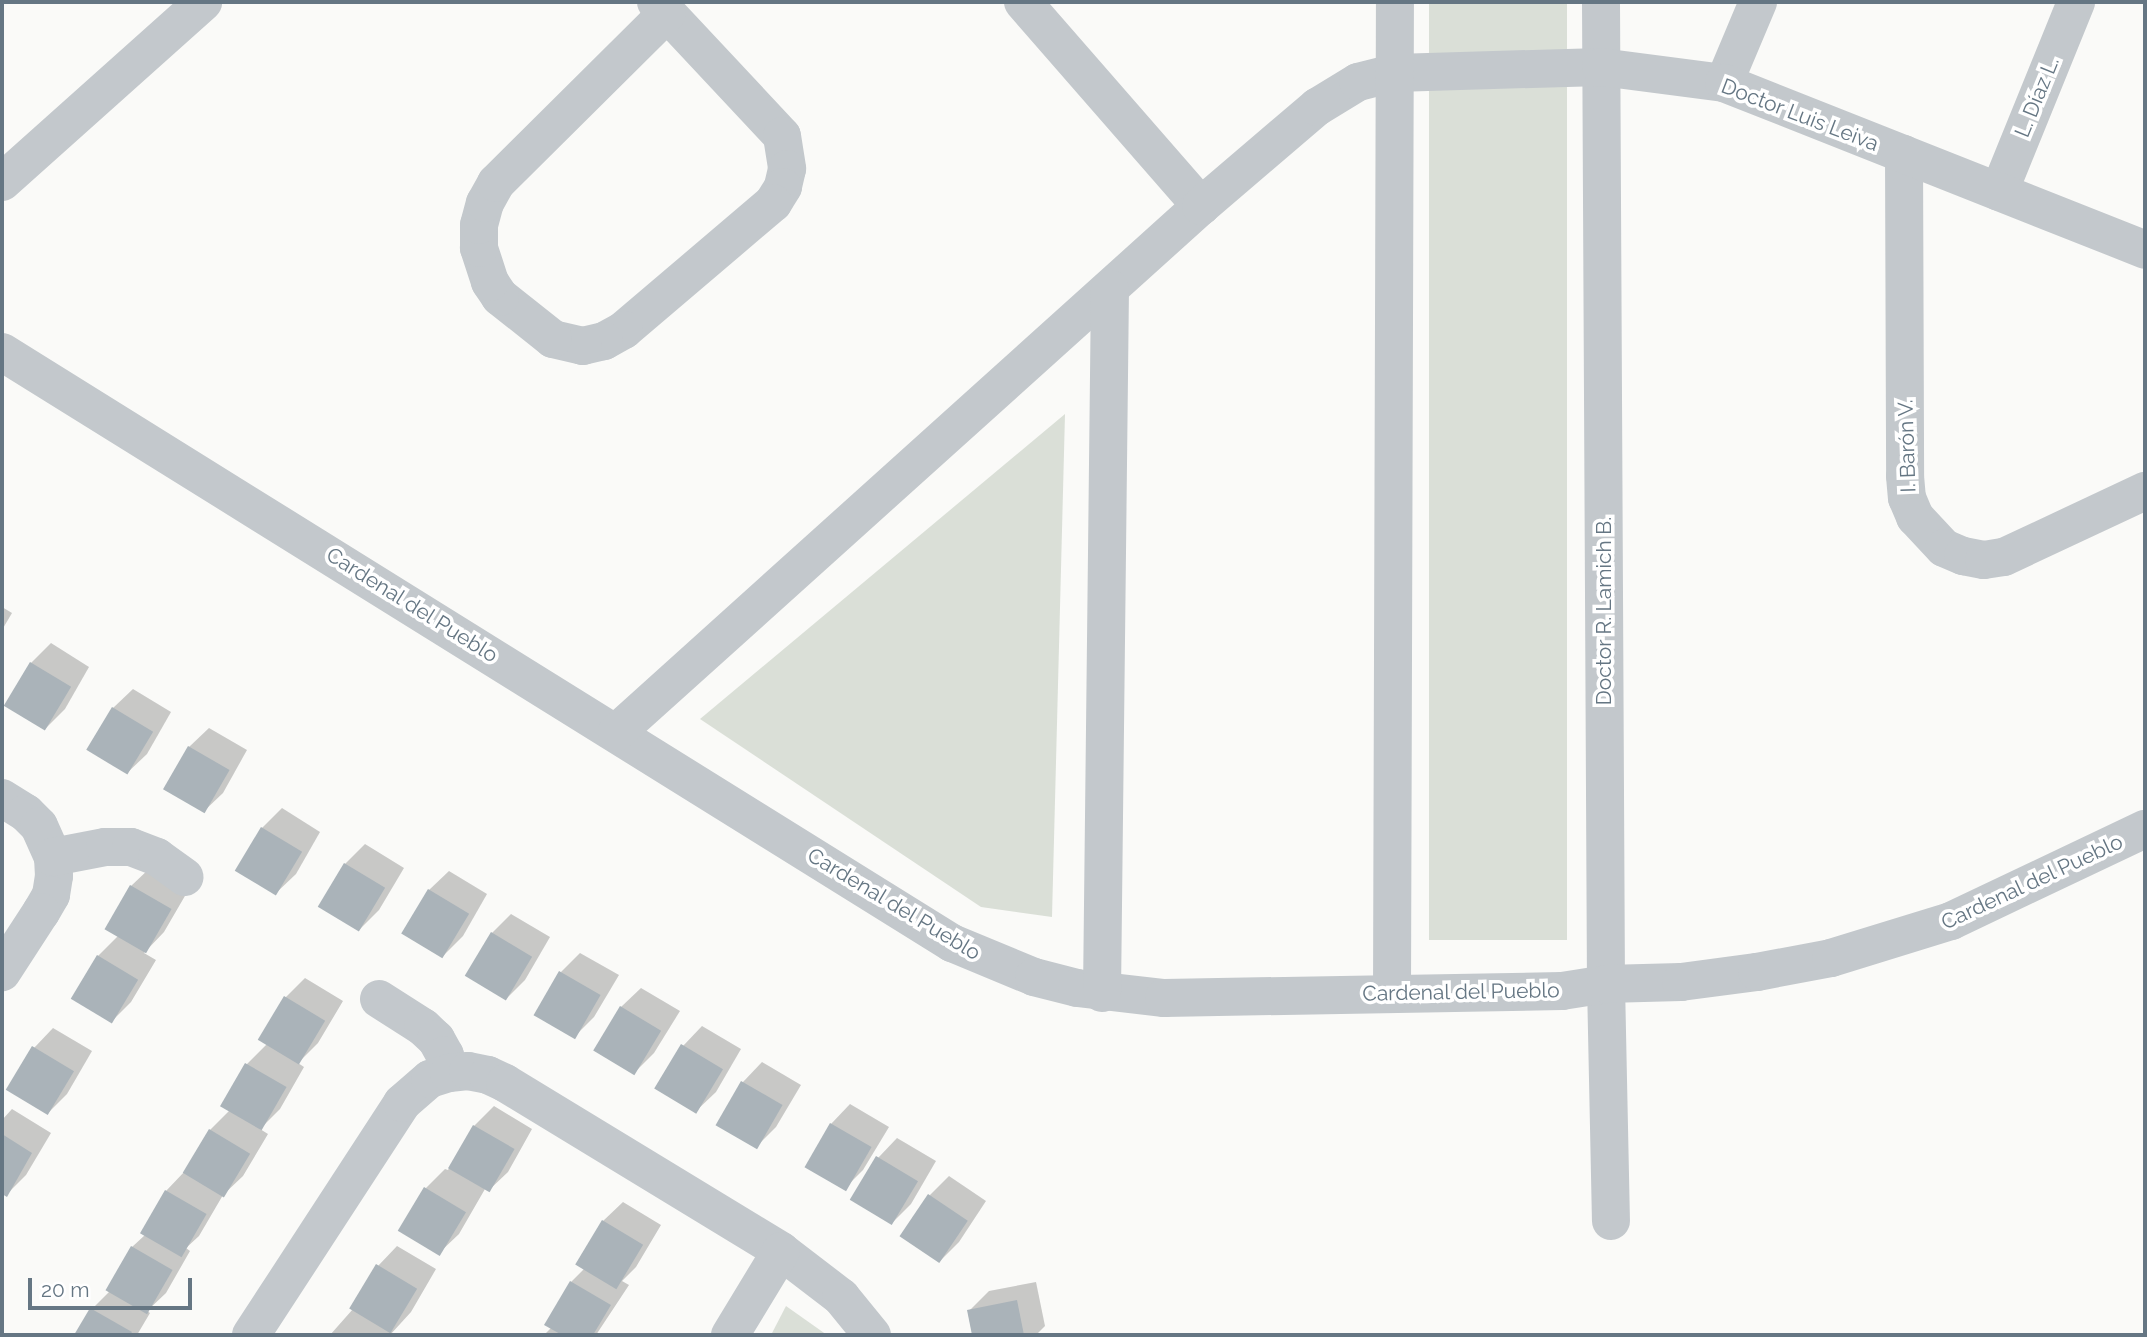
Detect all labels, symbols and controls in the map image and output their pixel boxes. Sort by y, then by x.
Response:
street label: L. Díaz L. [2009,53,2065,141]
street label: Doctor Luis Leiva [1717,73,1883,157]
street label: I. Barón V. [1893,399,1921,493]
street label: Doctor R. Lamich B. [1591,517,1617,705]
street label: Cardenal del Pueblo [321,542,503,668]
street label: Cardenal del Pueblo [1937,829,2127,935]
street label: Cardenal del Pueblo [802,842,986,966]
street label: Cardenal del Pueblo [1362,978,1560,1006]
scale bar [32,1264,196,1308]
text: 20 m [41,1277,89,1302]

